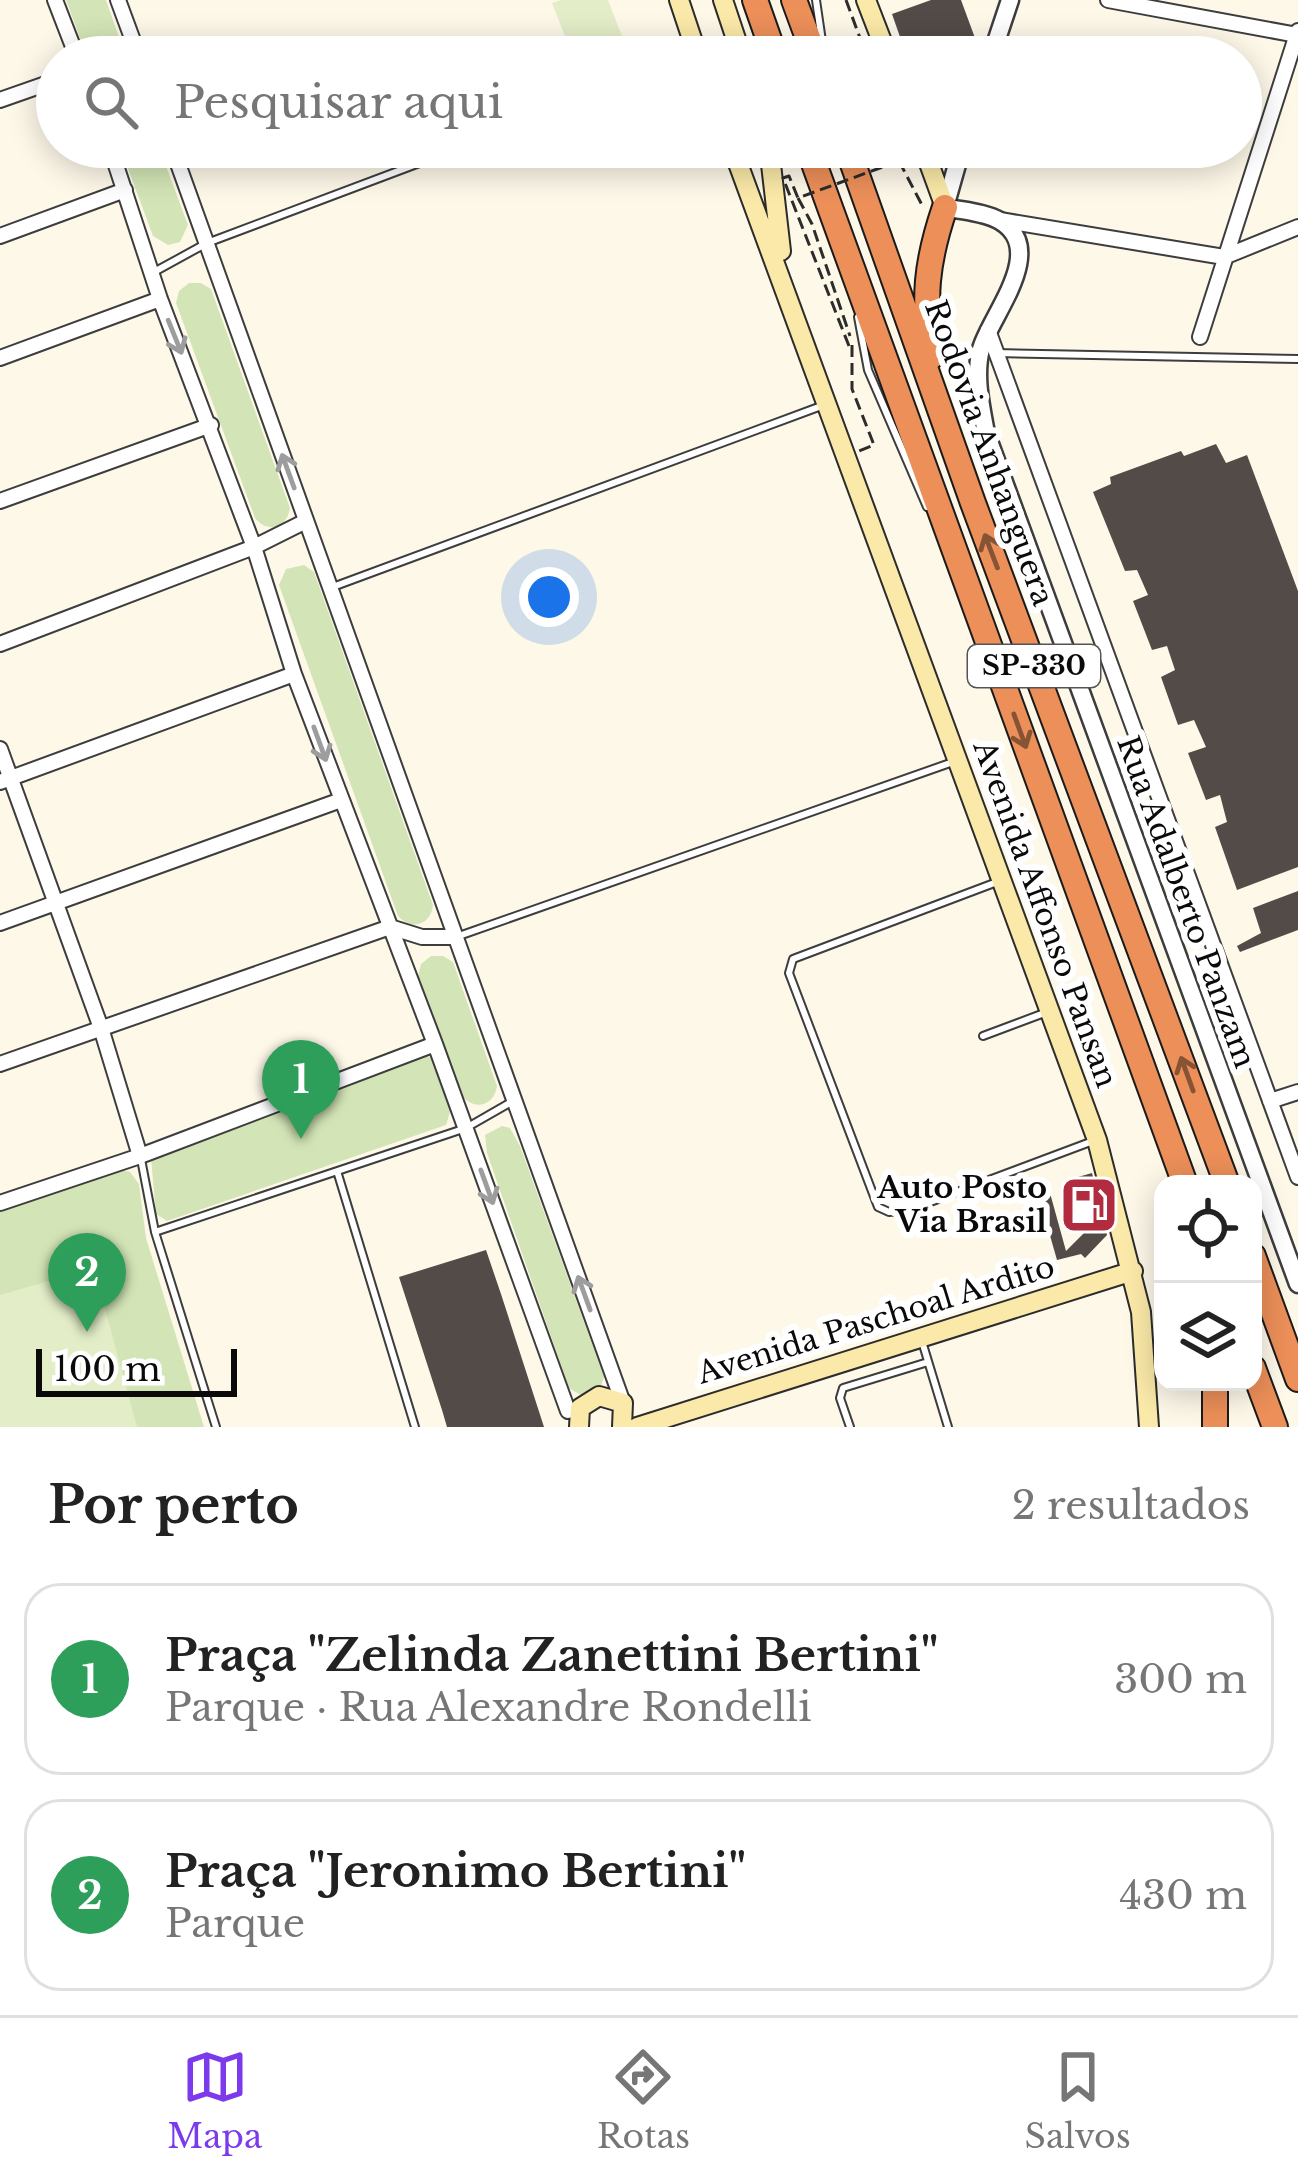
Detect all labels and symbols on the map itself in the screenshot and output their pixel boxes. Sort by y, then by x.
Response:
street label: Rodovia Anhanguera [917,295,1062,611]
one-way arrow [166,317,187,354]
one-way arrow [276,453,297,490]
one-way arrow [979,534,1001,571]
your location [519,567,579,627]
road number: SP-330 [968,645,1100,687]
one-way arrow [1011,711,1032,748]
one-way arrow [310,725,332,762]
street label: Rua Adalberto Panzam [1109,731,1264,1073]
street label: Avenida Affonso Pansan [965,734,1126,1092]
pin: 1 [262,1040,340,1139]
one-way arrow [1175,1056,1196,1093]
one-way arrow [478,1168,499,1205]
place label: Auto Posto Via Brasil [876,1169,1047,1240]
fuel station icon: Auto Posto Via Brasil [1058,1174,1120,1236]
pin: 2 [48,1233,126,1332]
street label: Avenida Paschoal Ardito [692,1248,1059,1392]
one-way arrow [572,1275,594,1312]
scale bar [36,1343,237,1396]

